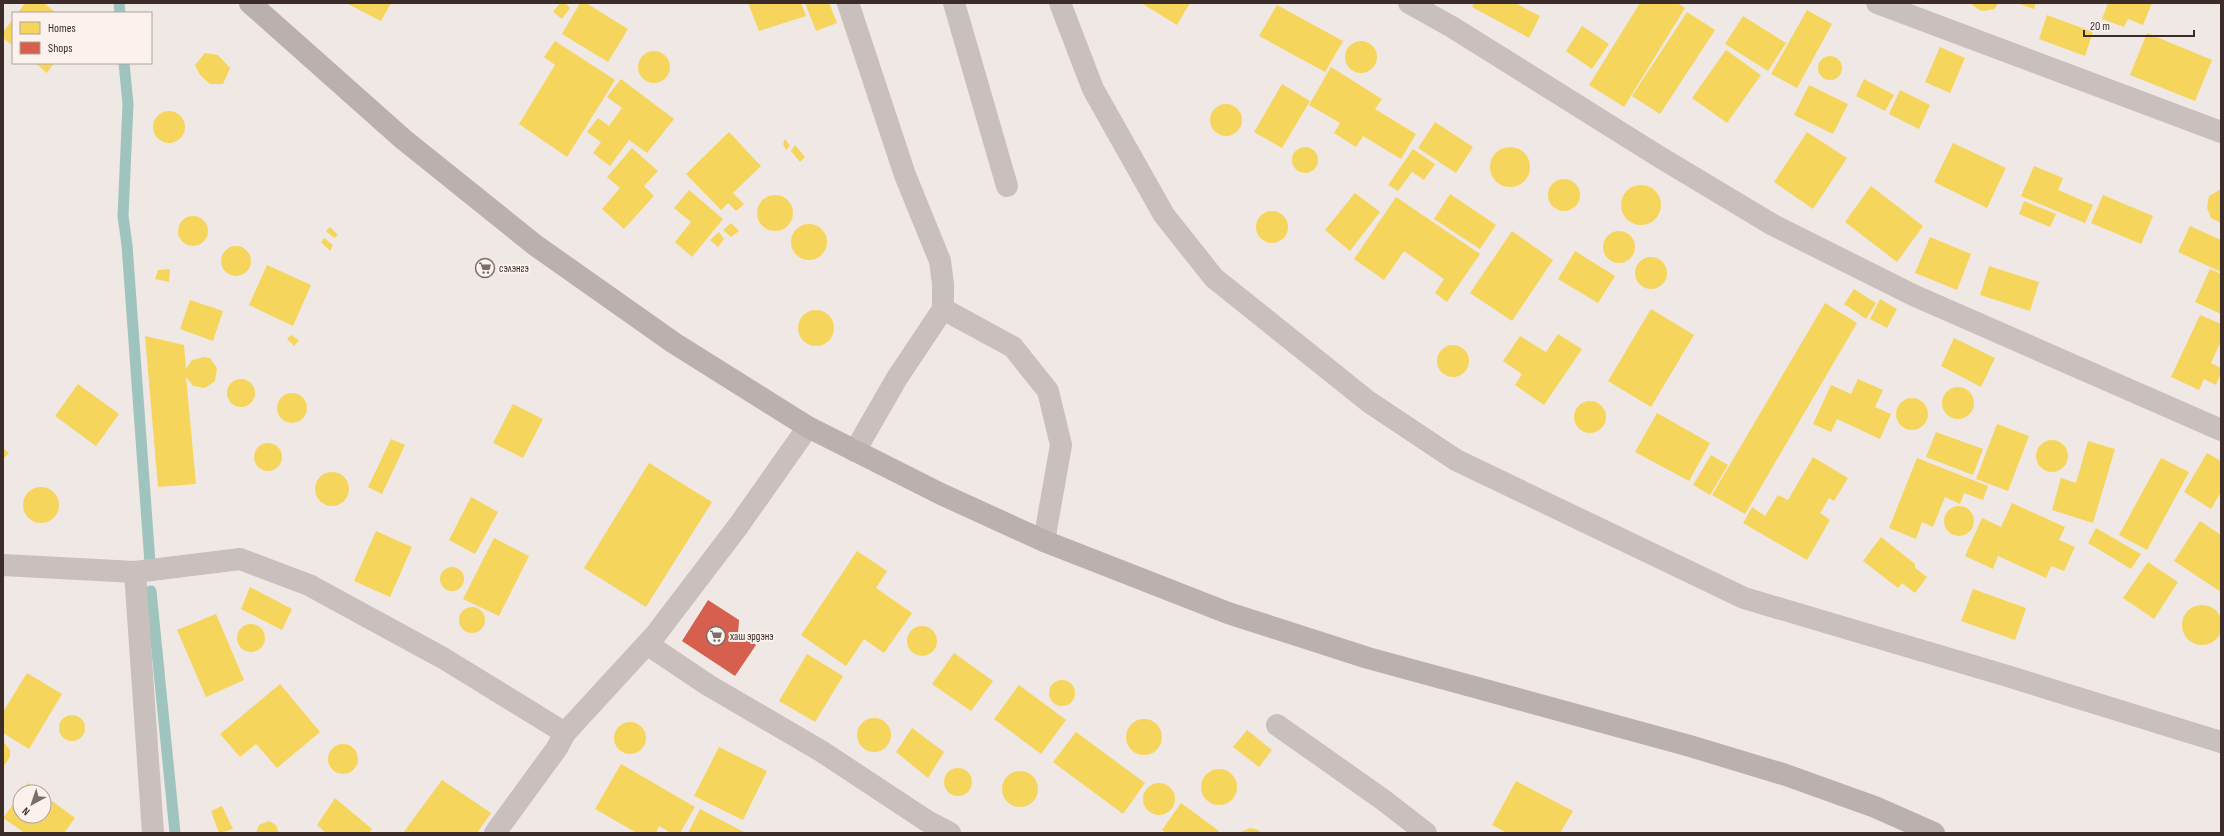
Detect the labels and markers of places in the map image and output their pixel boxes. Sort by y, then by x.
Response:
supermarket icon: сэлэнгэ [474,257,496,279]
place label: сэлэнгэ [499,262,529,275]
supermarket icon: хаш эрдэнэ [705,625,727,647]
place label: хаш эрдэнэ [730,630,774,643]

